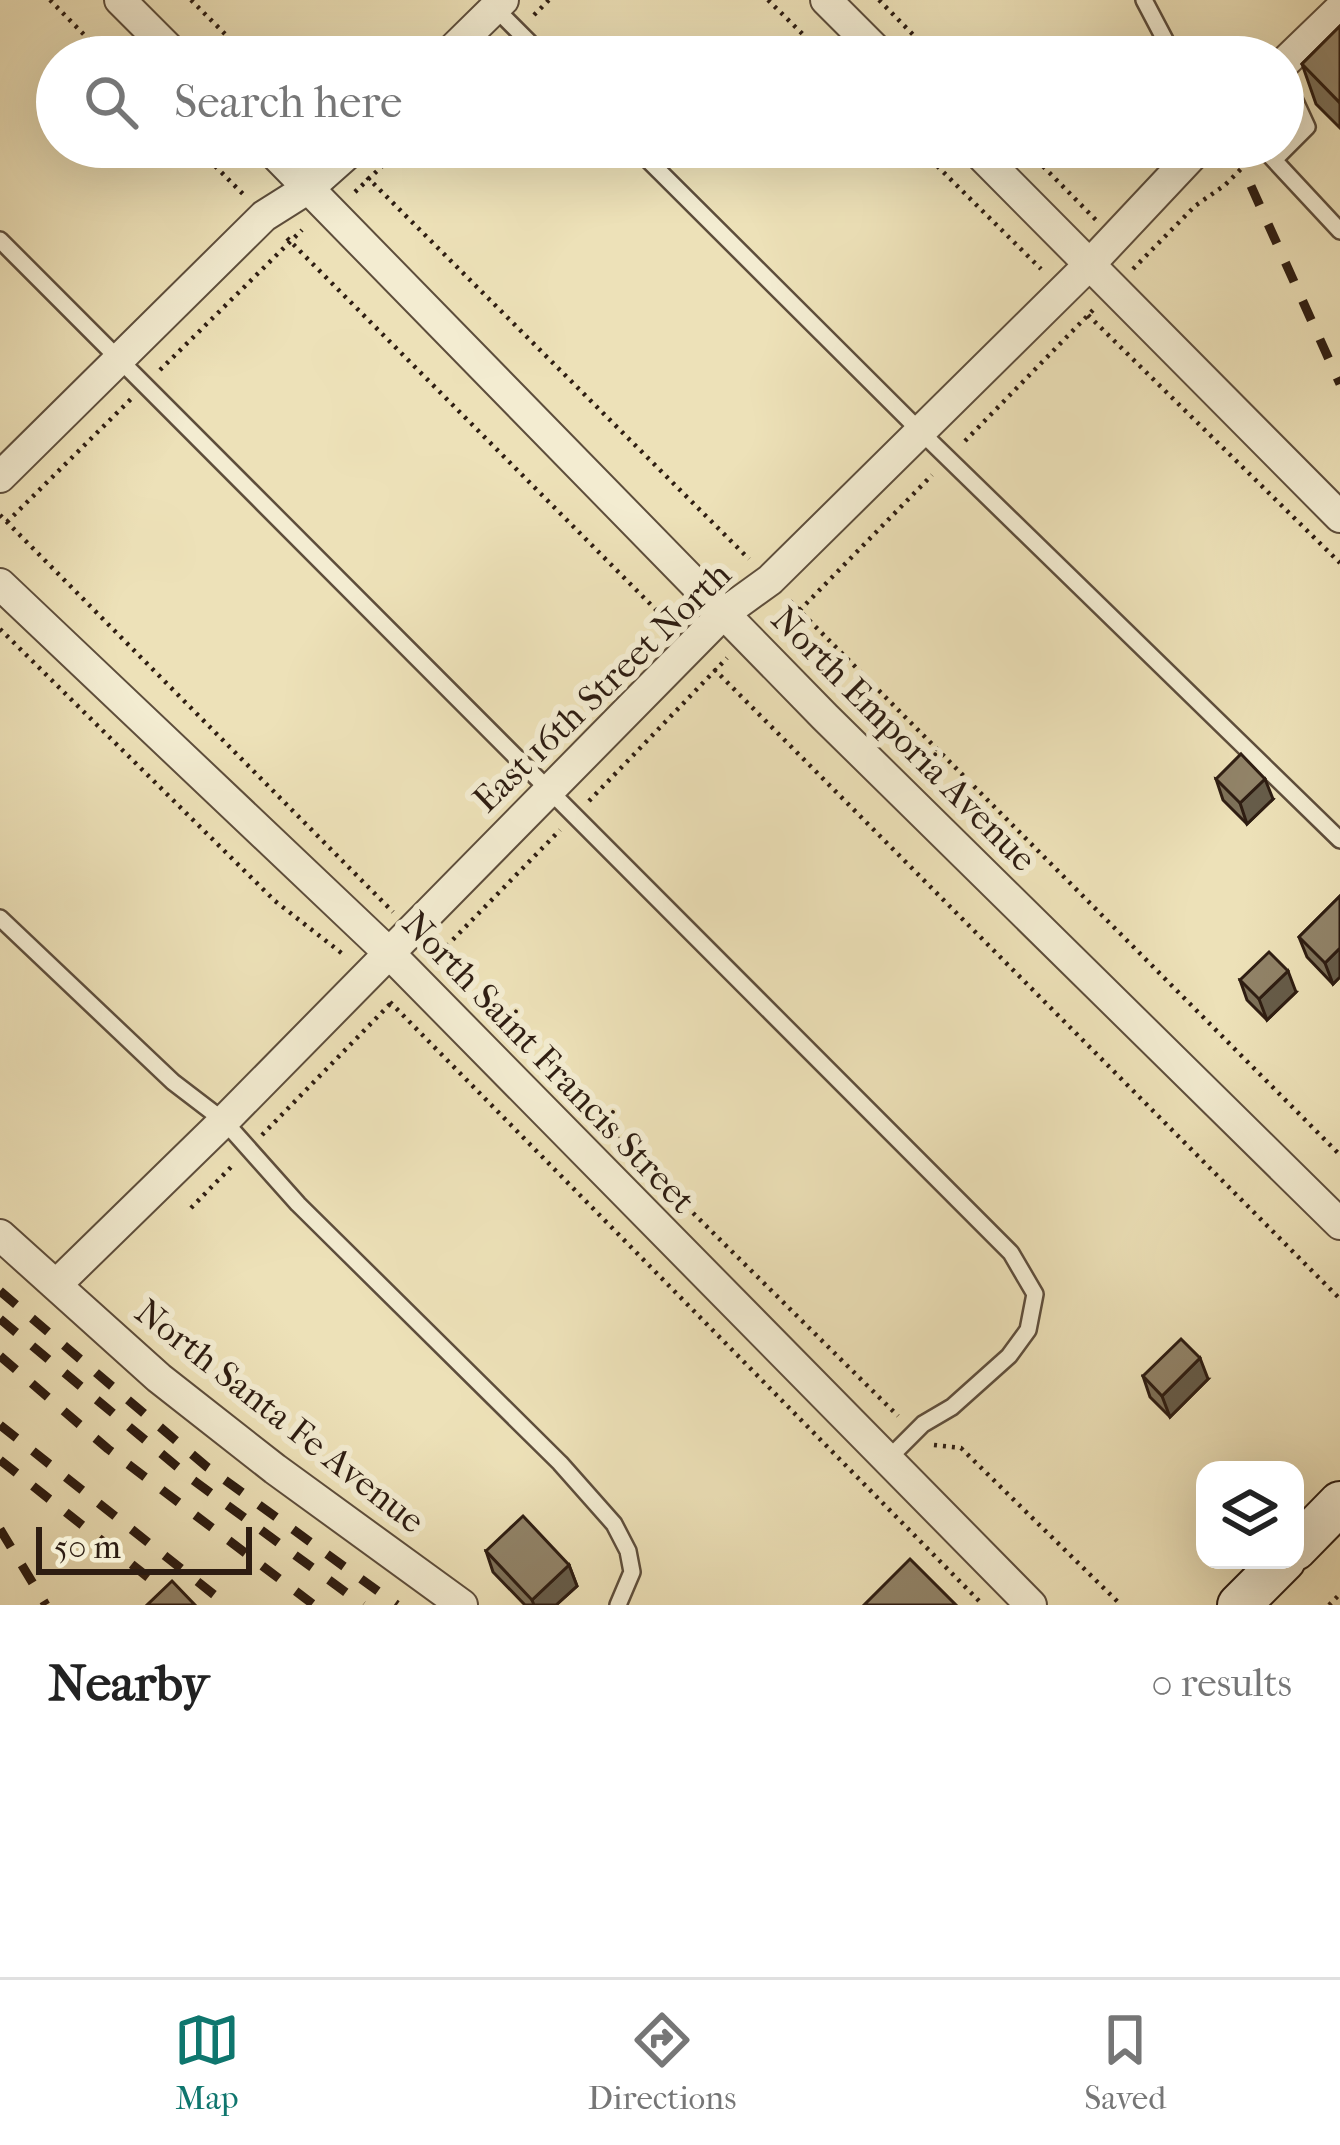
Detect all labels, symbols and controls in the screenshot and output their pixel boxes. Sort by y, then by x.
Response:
search box [36,36,1304,168]
icon: search [78,69,144,135]
text: Search here [174,76,402,129]
street label: East 16th Street North [465,553,739,821]
street label: North Emporia Avenue [763,598,1045,880]
street label: North Saint Francis Street [394,903,704,1221]
street label: North Santa Fe Avenue [127,1290,433,1542]
map controls [1196,1461,1304,1569]
button: layers [1196,1461,1304,1569]
scale bar [36,1521,252,1574]
text: 50 m [54,1528,121,1567]
text: Nearby [48,1653,209,1713]
text: 0 results [1151,1660,1292,1706]
tab: Map [174,2007,240,2118]
tab: Directions [588,2007,736,2118]
tab: Saved [1084,2007,1166,2118]

